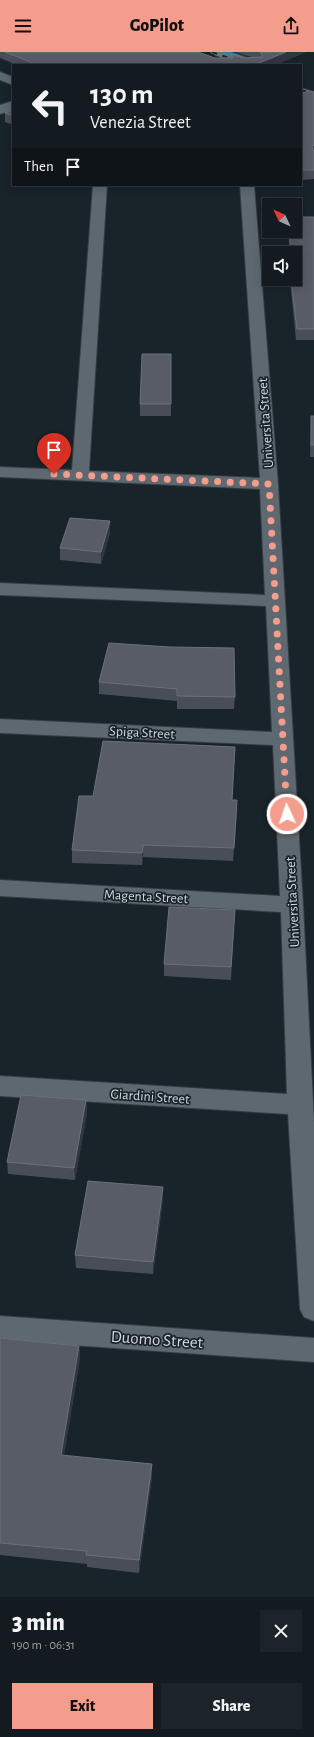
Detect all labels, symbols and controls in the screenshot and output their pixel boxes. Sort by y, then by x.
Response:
icon: menu [12,15,34,37]
icon: share [280,15,302,37]
text: GoPilot [130,17,184,35]
icon: left [24,80,76,132]
text: 130 m [90,81,154,109]
text: Venezia Street [90,114,191,132]
icon: arrive [62,156,84,178]
text: Then [24,159,54,174]
north arrow [262,198,302,238]
map controls [262,198,302,286]
button: sound [262,246,302,286]
street label: Universita Street [256,377,276,469]
pin [37,433,71,474]
icon: arrive [43,439,65,461]
street label: Spiga Street [109,724,176,742]
position arrow [266,793,308,835]
street label: Universita Street [284,856,302,948]
street label: Magenta Street [104,888,189,906]
street label: Giardini Street [110,1087,190,1107]
street label: Duomo Street [110,1328,204,1351]
button: close [260,1610,302,1652]
text: 3 min [12,1611,65,1635]
text: 190 m · 06:31 [12,1639,75,1652]
button: Exit [12,1683,153,1729]
button: Share [161,1683,302,1729]

